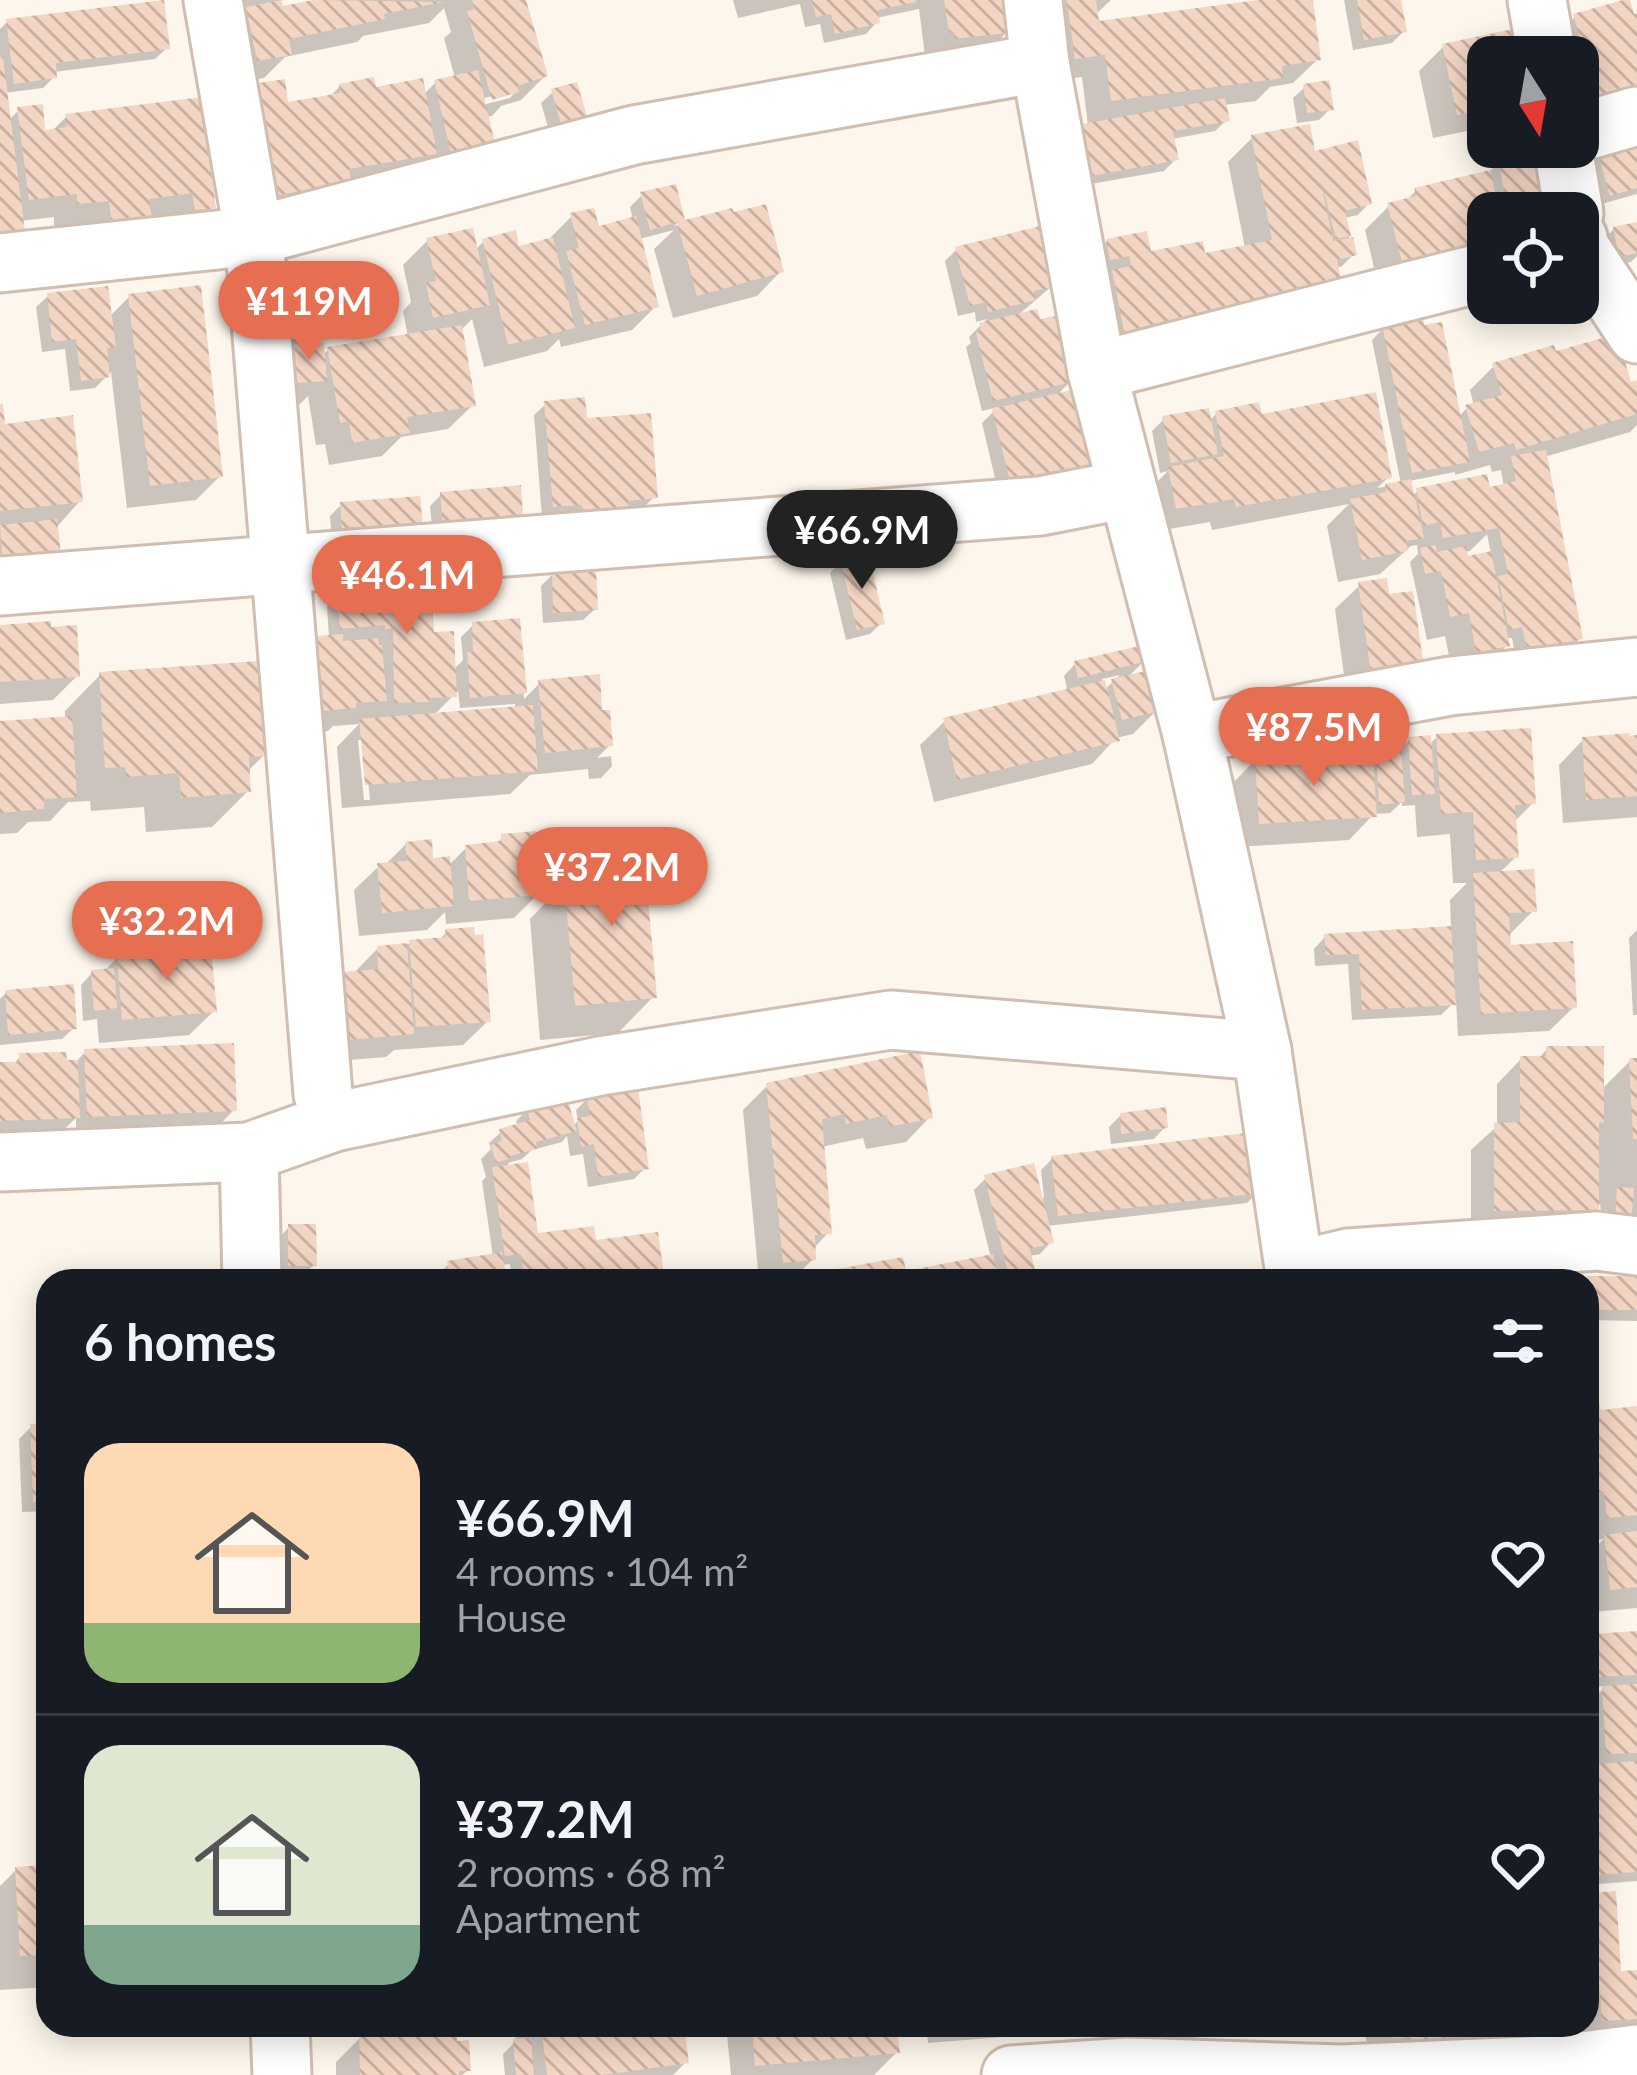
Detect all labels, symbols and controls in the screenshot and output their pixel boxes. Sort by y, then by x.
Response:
north arrow [1467,36,1599,168]
map controls [1467,36,1599,324]
button: locate [1467,192,1599,324]
pin: ¥119M [225,261,393,363]
text: ¥119M [245,277,373,323]
pin: ¥66.9M [764,490,960,592]
text: ¥66.9M [794,506,930,552]
pin: ¥46.1M [309,535,505,637]
text: ¥46.1M [339,551,475,597]
pin: ¥87.5M [1216,687,1412,789]
text: ¥87.5M [1246,703,1382,749]
pin: ¥37.2M [514,827,710,929]
text: ¥37.2M [544,843,680,889]
pin: ¥32.2M [69,881,265,983]
text: ¥32.2M [99,897,235,943]
icon: filters [1485,1308,1551,1374]
text: 6 homes [84,1311,276,1372]
text: ¥66.9M [456,1487,635,1548]
icon: home [180,1491,324,1635]
icon: heart [1485,1530,1551,1596]
text: 4 rooms · 104 m² [456,1548,748,1594]
text: House [456,1594,567,1640]
text: ¥37.2M [456,1788,635,1849]
icon: home [180,1793,324,1937]
icon: heart [1485,1832,1551,1898]
text: 2 rooms · 68 m² [456,1849,726,1895]
text: Apartment [456,1895,640,1941]

